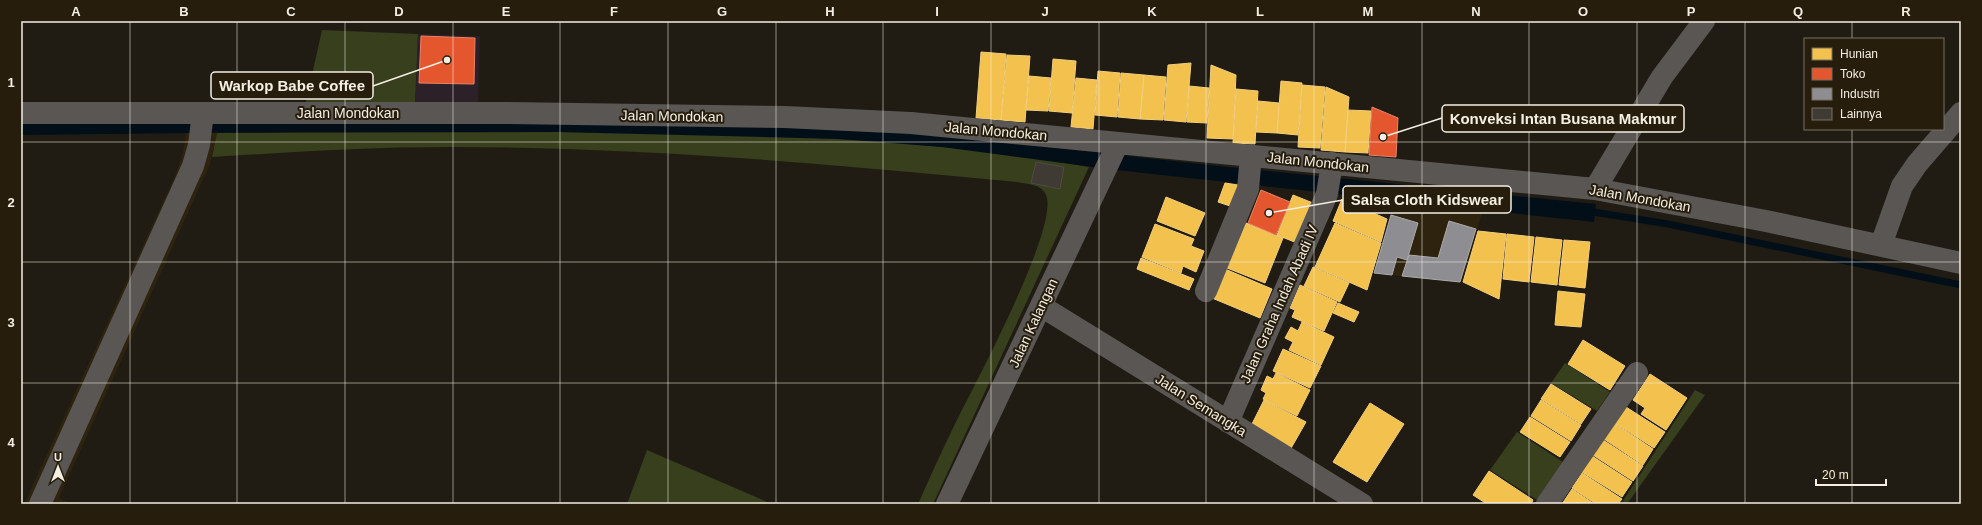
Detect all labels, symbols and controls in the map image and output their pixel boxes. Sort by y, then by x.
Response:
text: A [71,4,81,19]
text: B [179,4,189,19]
text: C [286,4,296,19]
text: D [394,4,404,19]
text: E [502,4,511,19]
text: F [610,4,618,19]
text: G [717,4,727,19]
text: H [825,4,835,19]
text: I [935,4,939,19]
text: J [1041,4,1049,19]
text: K [1147,4,1157,19]
text: L [1256,4,1264,19]
text: M [1363,4,1373,19]
text: N [1471,4,1481,19]
text: O [1578,4,1588,19]
text: P [1687,4,1696,19]
text: Q [1793,4,1803,19]
text: R [1901,4,1911,19]
legend [1804,38,1944,130]
text: Hunian [1840,47,1878,61]
text: Toko [1840,67,1866,81]
callout: Warkop Babe Coffee [211,72,373,99]
text: 1 [7,75,15,90]
text: Warkop Babe Coffee [219,77,365,94]
text: Industri [1840,87,1879,101]
street label: Jalan Mondokan [297,105,399,121]
callout: Konveksi Intan Busana Makmur [1442,105,1684,132]
street label: Jalan Mondokan [620,107,724,125]
text: Lainnya [1840,107,1882,121]
text: Konveksi Intan Busana Makmur [1450,110,1677,127]
street label: Jalan Mondokan [944,119,1048,143]
street label: Jalan Mondokan [1266,149,1370,175]
street label: Jalan Mondokan [1588,181,1692,215]
callout: Salsa Cloth Kidswear [1343,186,1511,213]
text: Salsa Cloth Kidswear [1351,191,1503,208]
text: 2 [7,195,15,210]
street label: Jalan Graha Indah Abadi IV [1237,222,1321,385]
street label: Jalan Kalangan [1005,276,1061,370]
text: 3 [7,315,15,330]
street label: Jalan Semangka [1153,371,1250,440]
text: 4 [7,435,15,450]
north arrow [38,447,78,487]
text: U [54,451,62,463]
scale bar [1816,461,1886,487]
text: 20 m [1822,468,1849,482]

